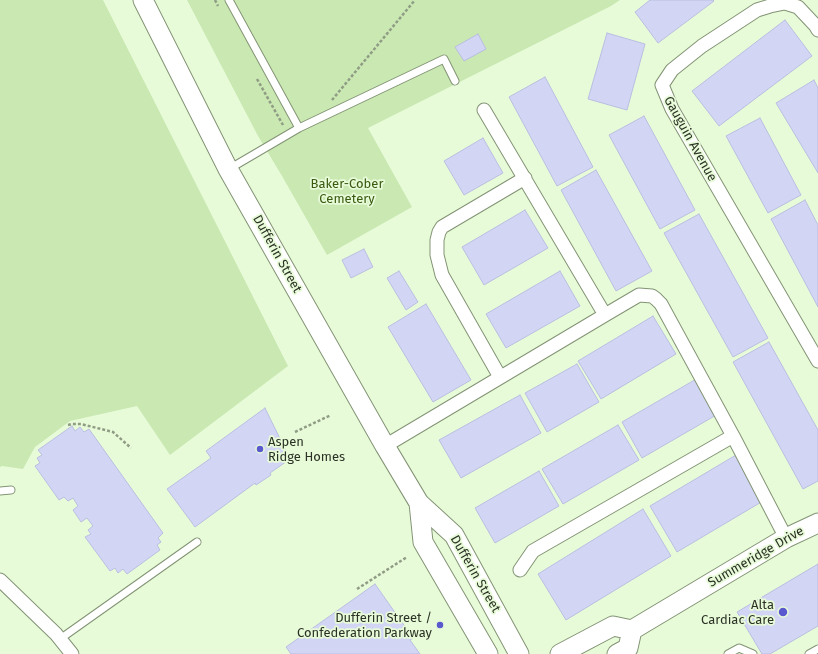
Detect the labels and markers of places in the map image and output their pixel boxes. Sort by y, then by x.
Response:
place label: Aspen Ridge Homes [268,434,345,465]
marker: Aspen Ridge Homes [255,444,265,454]
place label: Alta Cardiac Care [701,597,774,628]
marker: Alta Cardiac Care [777,606,789,618]
place label: Dufferin Street / Confederation Parkway [297,610,432,641]
marker: Dufferin Street / Confederation Parkway [435,620,445,630]

